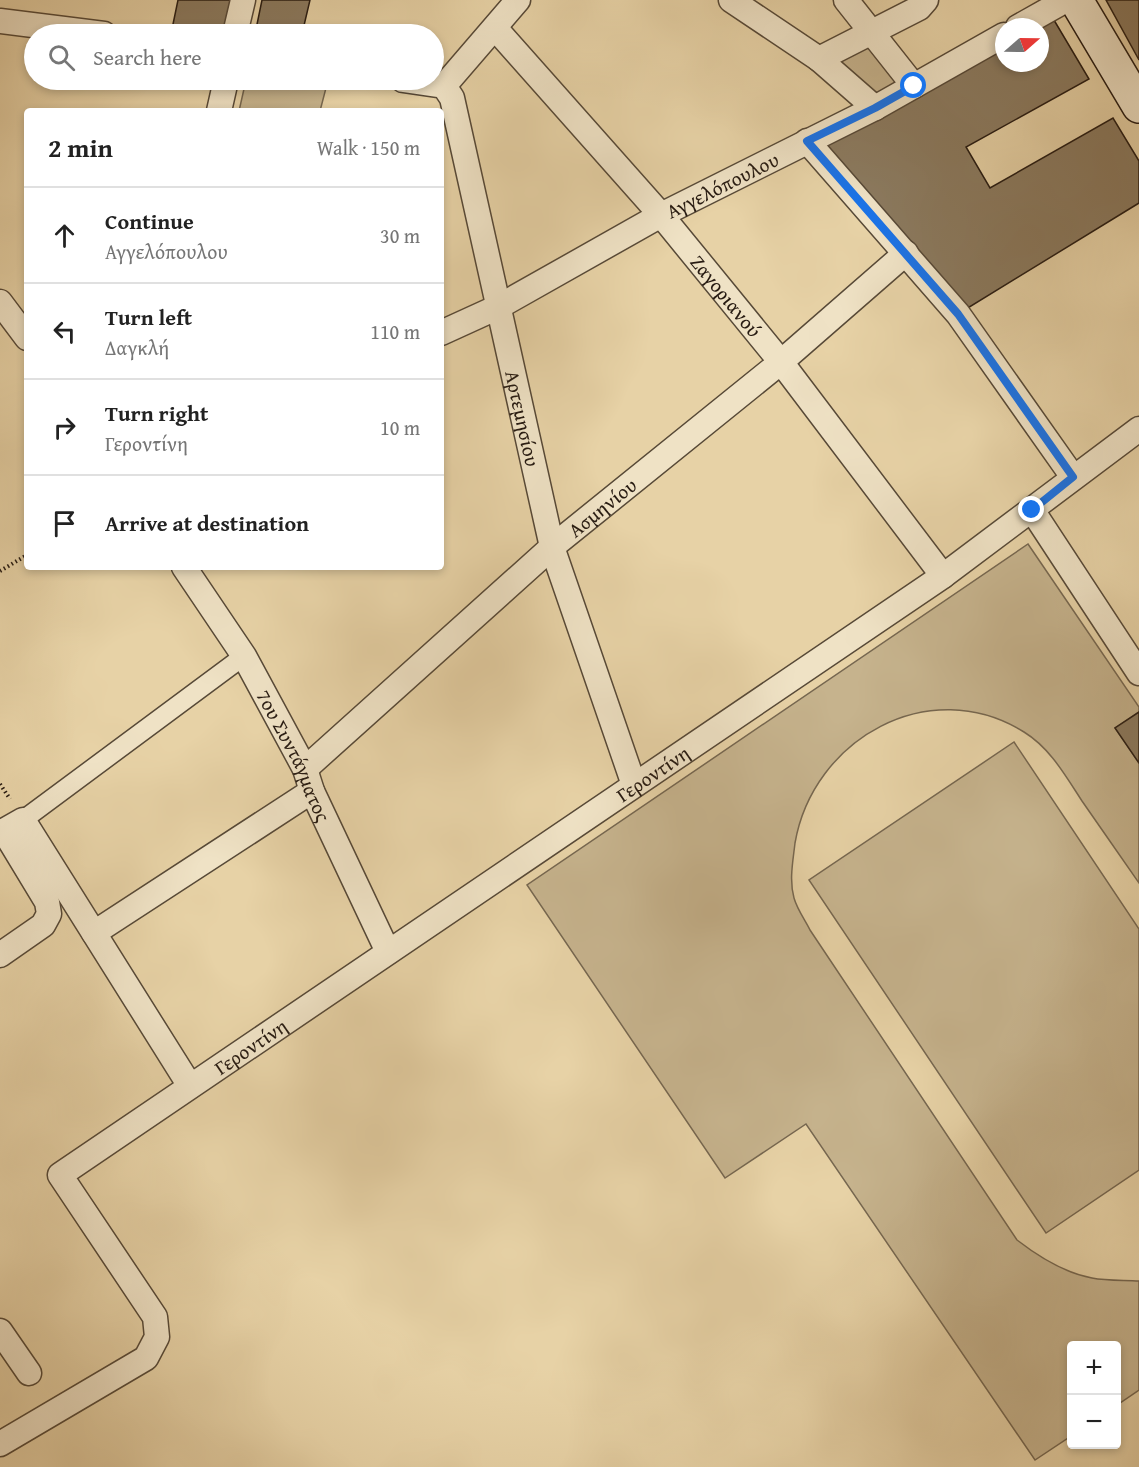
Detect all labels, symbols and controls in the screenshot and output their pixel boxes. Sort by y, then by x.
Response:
north arrow [995,18,1049,72]
search box [24,24,444,90]
icon: search [45,41,78,74]
text: Search here [93,41,202,73]
route start [900,72,926,98]
text: 2 min [48,128,113,167]
text: Walk · 150 m [317,133,420,162]
street label: Αγγελόπουλου [661,144,783,225]
text: Continue [105,205,194,237]
icon: ahead [48,219,81,252]
text: 30 m [380,221,420,250]
text: Αγγελόπουλου [105,237,228,266]
street label: Ζαγοριανού [684,248,769,343]
text: Turn left [105,301,192,333]
icon: left [48,315,81,348]
text: 110 m [370,317,420,346]
text: Δαγκλή [105,333,169,362]
street label: Αρτεμησίου [499,367,548,469]
text: Turn right [105,397,208,429]
icon: right [48,411,81,444]
text: 10 m [380,413,420,442]
text: Γεροντίνη [105,429,188,458]
street label: Ασμηνίου [561,470,642,544]
route end [1018,496,1044,522]
icon: arrive [48,507,81,540]
text: Arrive at destination [105,507,309,539]
street label: 7ου Συντάγματος [250,684,339,827]
street label: Γεροντίνη [610,738,695,808]
street label: Γεροντίνη [208,1011,293,1081]
map controls [1067,1341,1121,1449]
button: + [1067,1341,1121,1395]
button: − [1067,1395,1121,1449]

